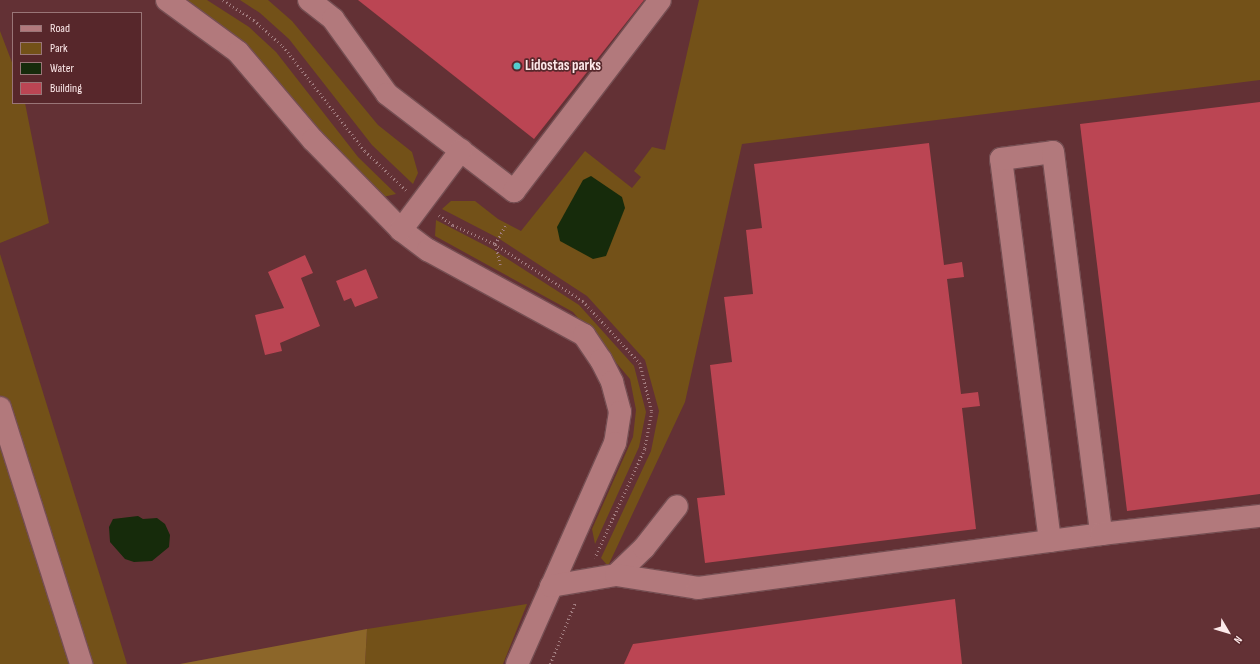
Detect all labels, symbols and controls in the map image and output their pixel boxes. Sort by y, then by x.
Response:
legend [12,12,142,104]
text: Road [50,21,70,36]
text: Park [50,41,68,56]
place label: Lidostas parks [525,57,601,75]
text: Water [50,61,74,76]
marker: Lidostas parks [512,61,522,71]
text: Building [50,81,82,96]
north arrow [1208,612,1248,652]
text: N [1231,633,1245,646]

